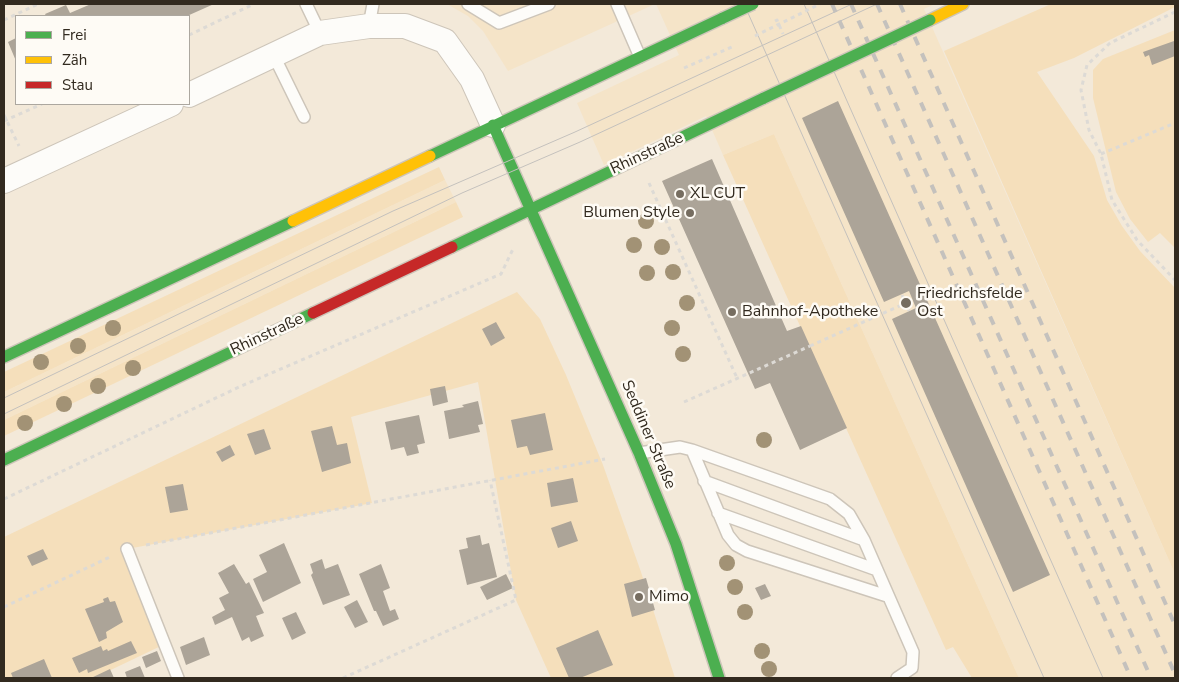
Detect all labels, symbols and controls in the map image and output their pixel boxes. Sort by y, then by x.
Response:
legend [15,15,190,105]
text: Frei [62,25,87,45]
text: Zäh [62,50,87,70]
text: Stau [62,75,93,95]
street label: Rhinstraße [607,129,687,179]
place label: XL CUT [690,184,745,204]
marker: XL CUT [674,188,686,200]
place label: Blumen Style [583,203,680,223]
marker: Blumen Style [684,207,696,219]
place label: Friedrichsfelde Ost [917,284,1023,322]
marker: Friedrichsfelde Ost [899,296,913,310]
place label: Bahnhof-Apotheke [742,302,878,322]
marker: Bahnhof-Apotheke [726,306,738,318]
street label: Rhinstraße [227,310,307,360]
street label: Seddiner Straße [616,378,680,492]
place label: Mimo [649,587,689,607]
marker: Mimo [633,591,645,603]

